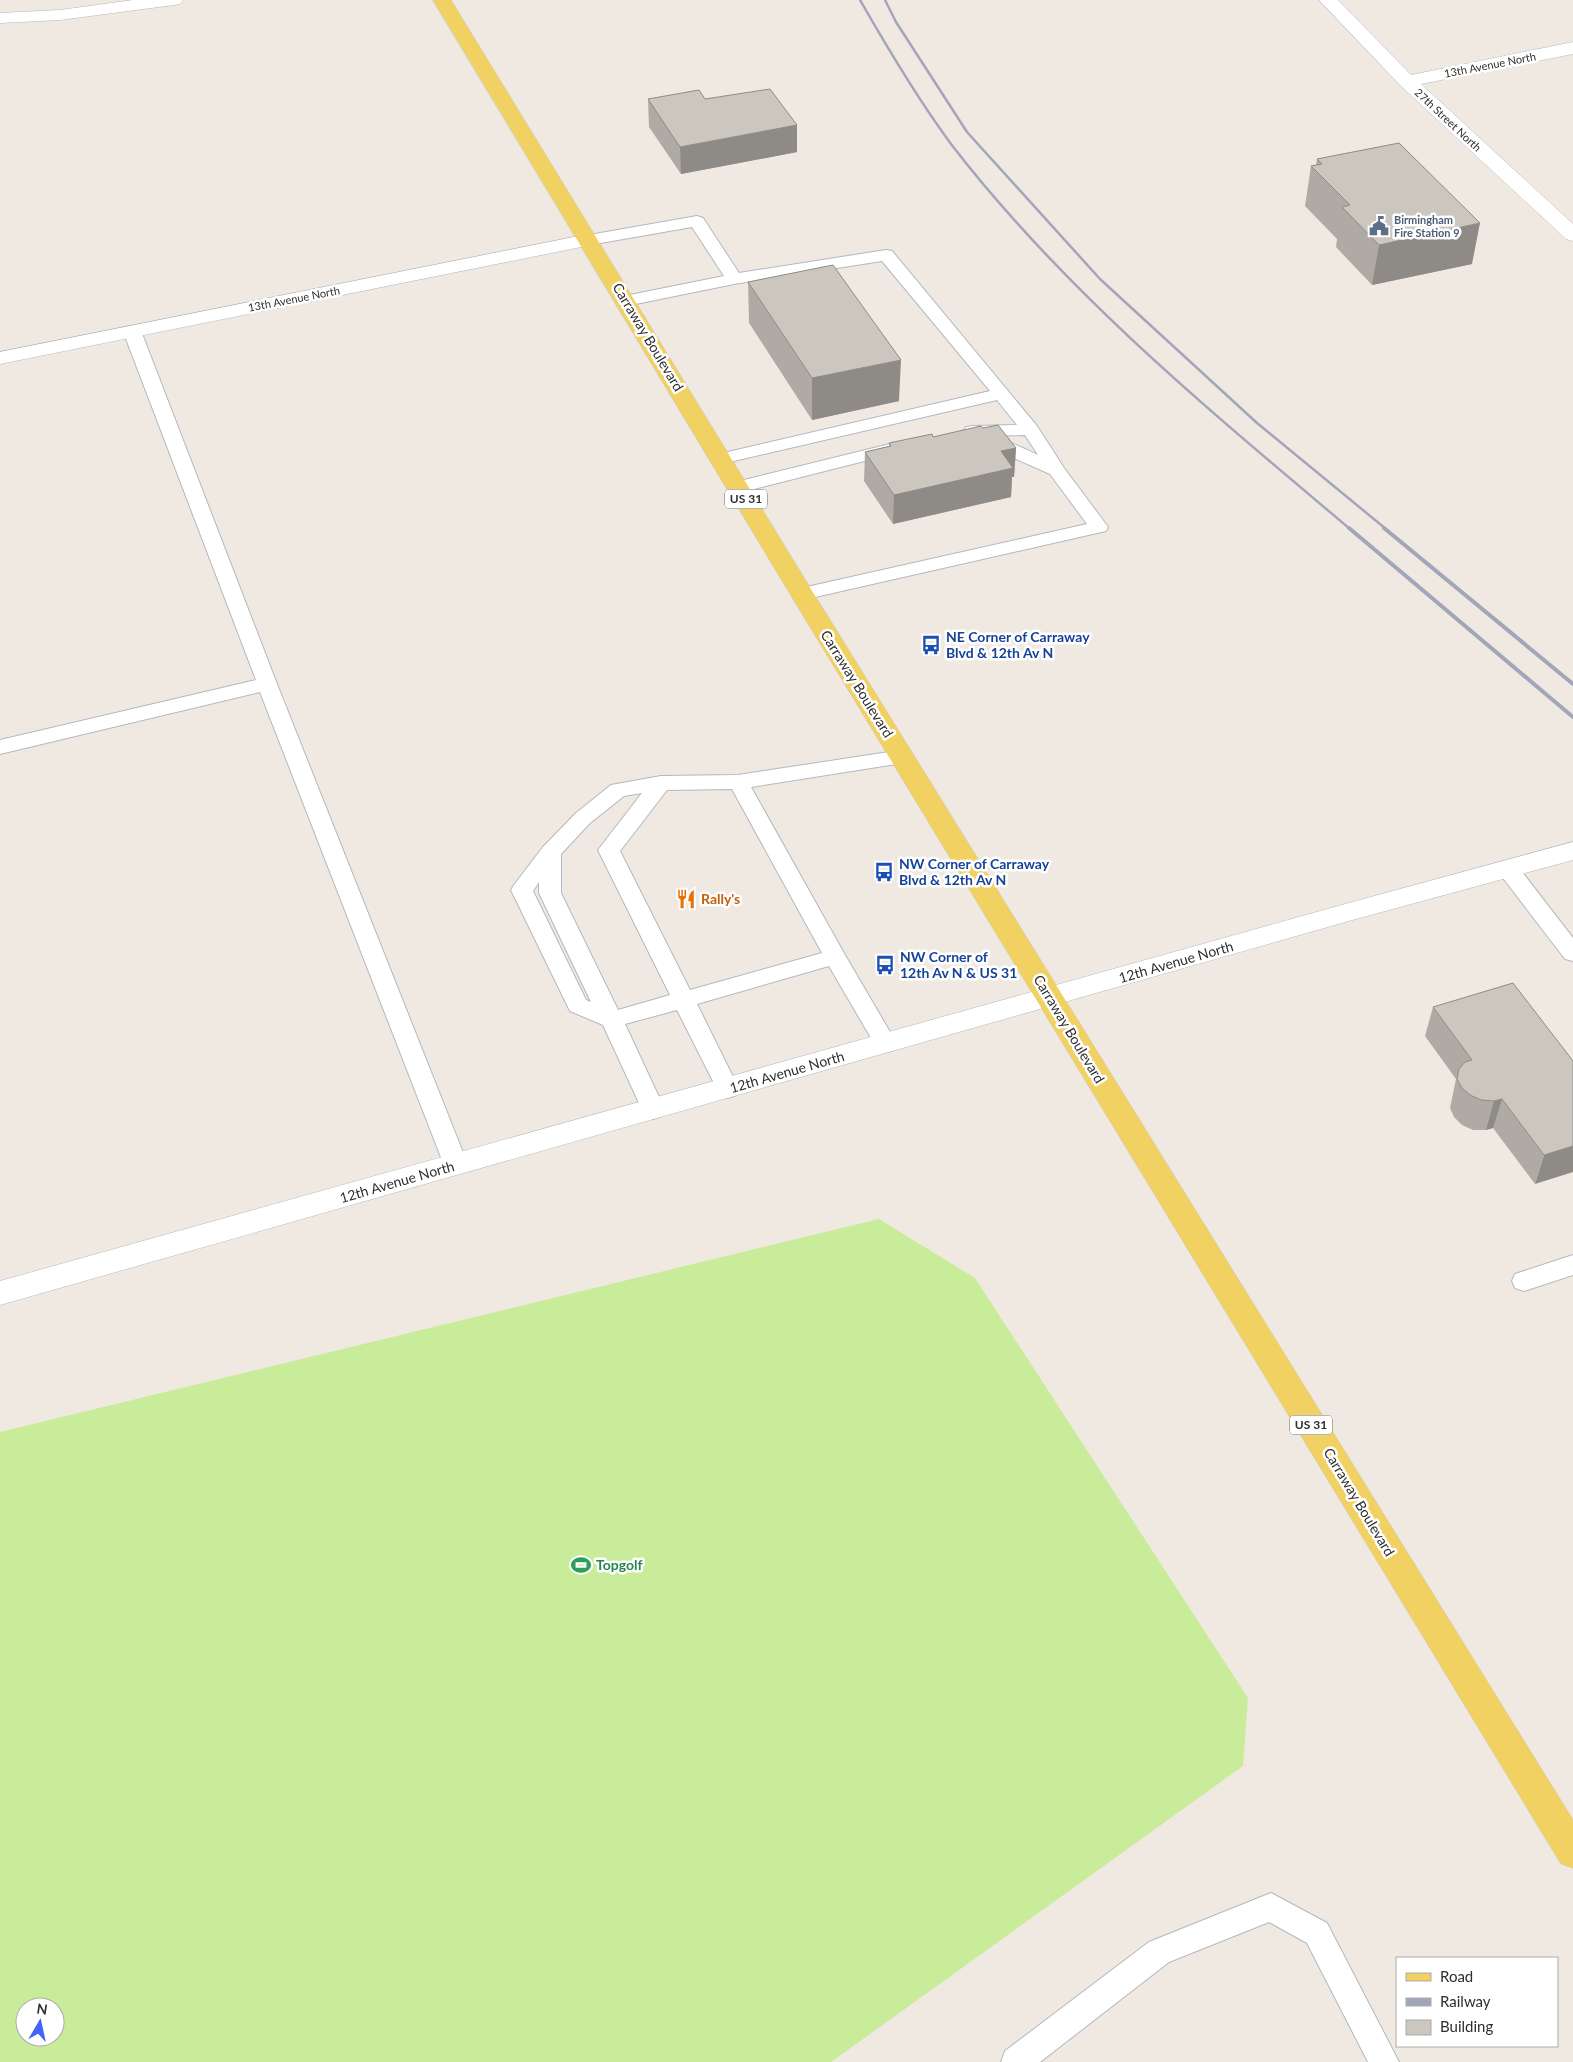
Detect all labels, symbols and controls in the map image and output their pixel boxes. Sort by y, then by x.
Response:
street label: 13th Avenue North [1443,49,1537,80]
street label: 27th Street North [1412,86,1484,154]
place label: Birmingham Fire Station 9 [1394,213,1460,239]
public building icon: Birmingham Fire Station 9 [1368,215,1390,237]
street label: Carraway Boulevard [609,279,687,394]
street label: 13th Avenue North [247,283,341,314]
road number: US 31 [725,489,767,508]
street label: Carraway Boulevard [818,627,897,741]
place label: NE Corner of Carraway Blvd & 12th Av N [946,628,1090,661]
bus stop icon: NE Corner of Carraway Blvd & 12th Av N [920,634,942,656]
place label: NW Corner of Carraway Blvd & 12th Av N [899,855,1050,888]
bus stop icon: NW Corner of Carraway Blvd & 12th Av N [873,861,895,883]
restaurant icon: Rally's [675,888,697,910]
place label: Rally's [701,890,740,907]
street label: 12th Avenue North [1117,937,1235,986]
place label: NW Corner of 12th Av N & US 31 [900,948,1017,981]
bus stop icon: NW Corner of 12th Av N & US 31 [874,954,896,976]
street label: Carraway Boulevard [1030,971,1108,1086]
street label: 12th Avenue North [728,1047,846,1096]
street label: 12th Avenue North [338,1157,456,1206]
road number: US 31 [1290,1416,1332,1434]
street label: Carraway Boulevard [1320,1444,1398,1559]
sports icon: Topgolf [570,1554,592,1576]
place label: Topgolf [596,1556,643,1573]
legend [1396,1957,1558,2047]
text: Road [1440,1967,1473,1985]
text: Railway [1440,1992,1491,2010]
north arrow [15,1997,65,2047]
text: N [35,1999,49,2018]
text: Building [1440,2017,1493,2035]

